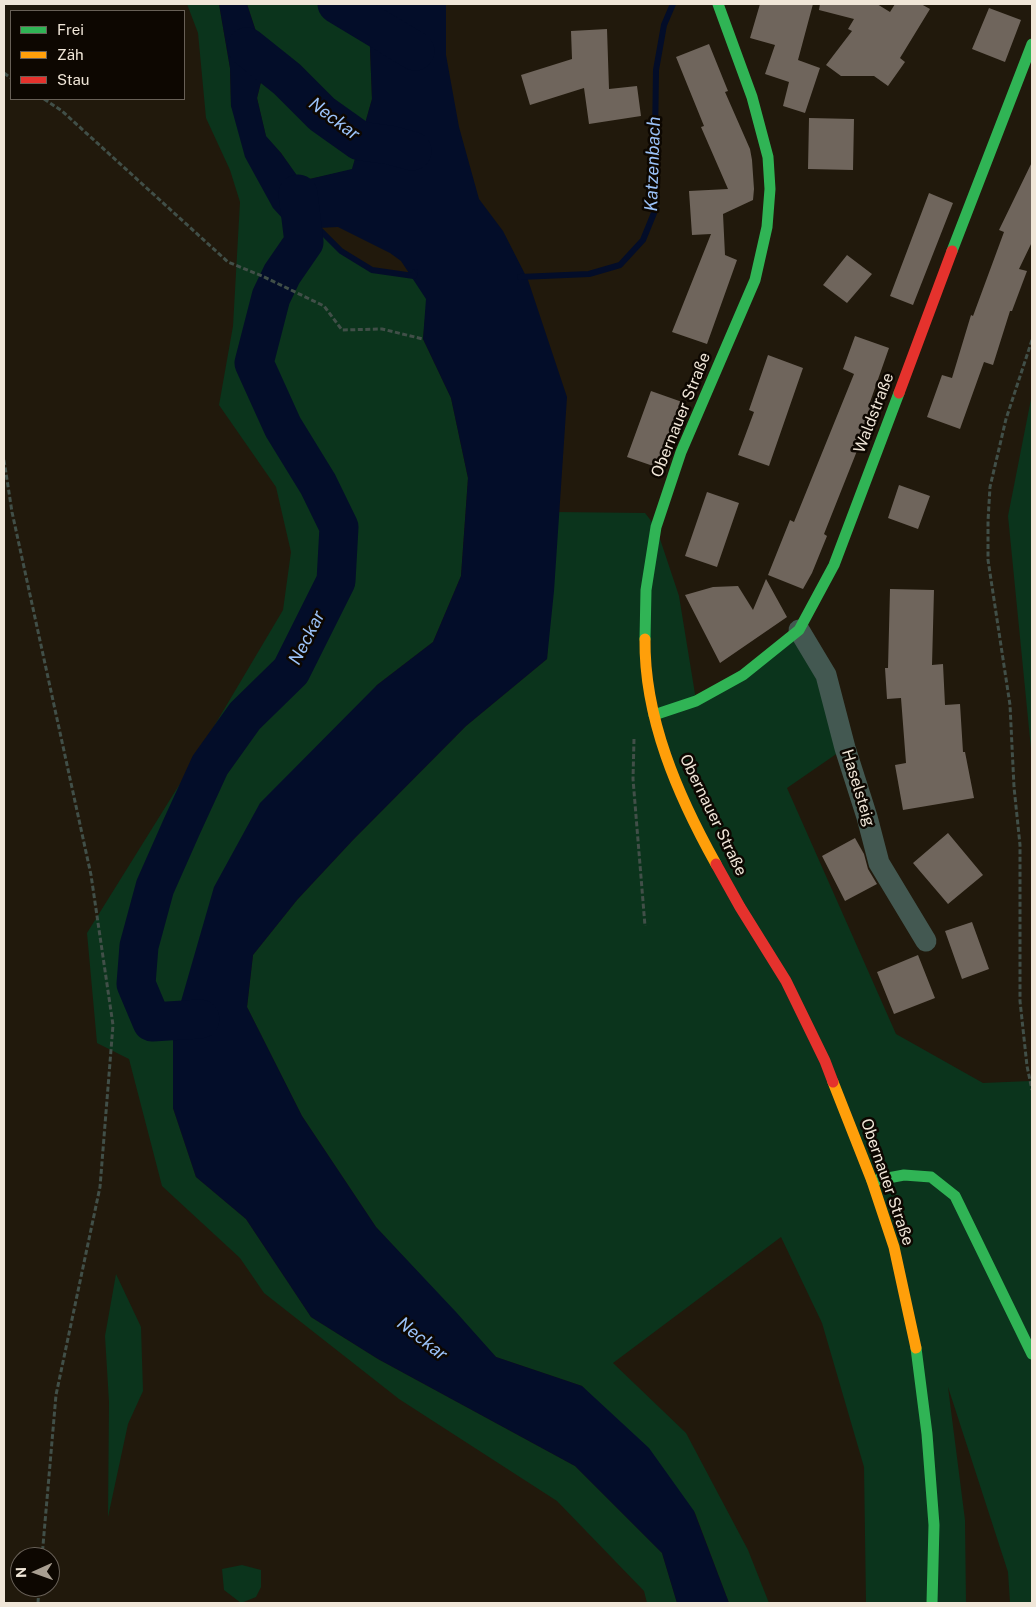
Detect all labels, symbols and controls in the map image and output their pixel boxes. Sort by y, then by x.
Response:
legend [10,10,185,100]
text: Frei [57,21,84,38]
text: Zäh [57,46,84,63]
text: Stau [57,71,90,88]
water label: Neckar [304,93,364,145]
water label: Katzenbach [641,116,665,212]
street label: Obernauer Straße [647,350,715,480]
street label: Waldstraße [850,370,898,456]
water label: Neckar [284,607,330,669]
street label: Haselsteig [837,747,879,829]
street label: Obernauer Straße [675,751,751,879]
street label: Obernauer Straße [856,1116,918,1248]
water label: Neckar [392,1313,452,1365]
north arrow [10,1547,60,1597]
text: N [13,1567,29,1578]

